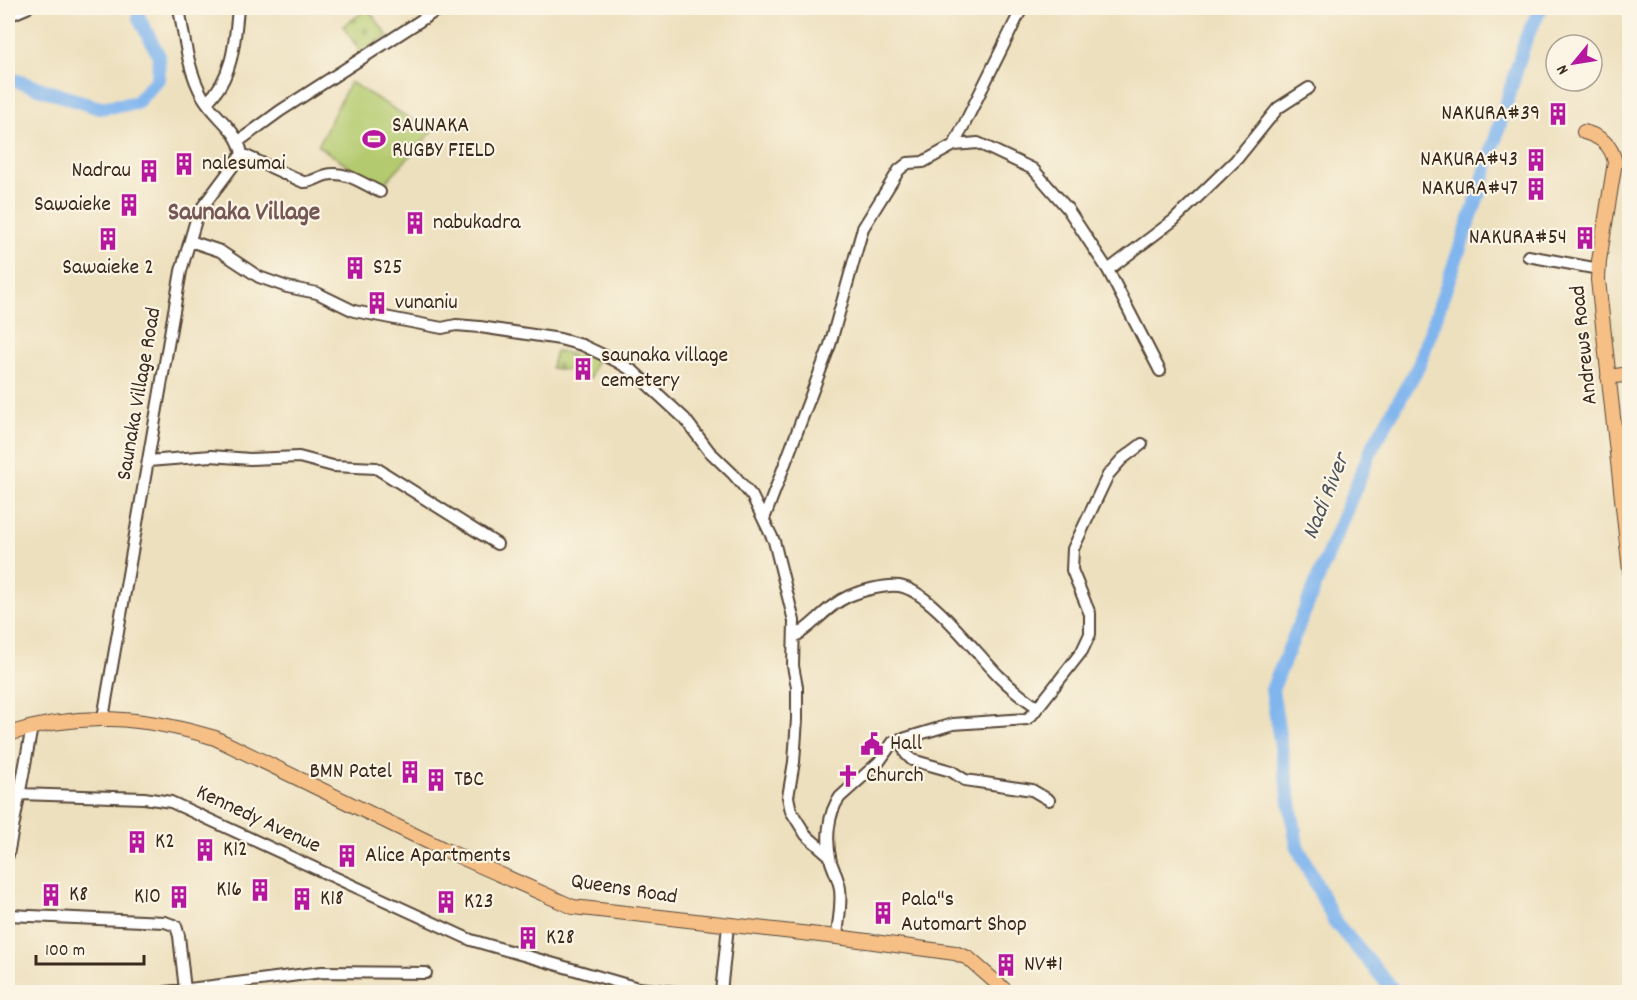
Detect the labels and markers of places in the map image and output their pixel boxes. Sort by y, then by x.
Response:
place label: NAKURA#39 [1441,99,1540,130]
building icon: NAKURA#39 [1545,101,1571,127]
place label: SAUNAKA RUGBY FIELD [392,111,495,167]
sports icon: SAUNAKA RUGBY FIELD [361,126,387,152]
place label: NAKURA#43 [1420,145,1518,176]
building icon: NAKURA#43 [1523,147,1549,173]
place label: nalesumai [202,149,286,180]
building icon: nalesumai [171,151,197,177]
place label: Nadrau [72,156,131,187]
building icon: Nadrau [136,158,162,184]
place label: NAKURA#47 [1421,174,1518,205]
building icon: NAKURA#47 [1523,176,1549,202]
place label: Sawaieke [34,190,111,221]
building icon: Sawaieke [116,192,142,218]
place label: nabukadra [433,208,521,239]
building icon: nabukadra [402,210,428,236]
place label: NAKURA#54 [1469,223,1567,254]
building icon: NAKURA#54 [1572,225,1598,251]
building icon: Sawaieke 2 [95,226,121,252]
place label: Sawaieke 2 [62,253,154,284]
place label: S25 [373,253,403,284]
building icon: S25 [342,255,368,281]
place label: vunaniu [395,288,458,319]
building icon: vunaniu [364,290,390,316]
place label: saunaka village cemetery [601,341,728,397]
building icon: saunaka village cemetery [570,356,596,382]
place label: Hall [890,729,922,760]
public building icon: Hall [859,731,885,757]
place label: BMN Patel [309,757,392,788]
building icon: BMN Patel [397,759,423,785]
place label: Church [866,761,924,792]
church icon: Church [835,763,861,789]
place label: TBC [454,765,484,796]
building icon: TBC [423,767,449,793]
place label: K2 [155,827,175,858]
building icon: K2 [124,829,150,855]
place label: K12 [223,835,248,866]
building icon: K12 [192,837,218,863]
place label: Alice Apartments [365,841,511,872]
building icon: Alice Apartments [334,843,360,869]
place label: K16 [216,875,242,906]
building icon: K16 [247,877,273,903]
place label: K8 [69,880,88,911]
building icon: K8 [38,882,64,908]
place label: K10 [134,882,161,913]
building icon: K10 [166,884,192,910]
place label: K18 [320,884,344,915]
place label: Pala"s Automart Shop [901,885,1027,941]
building icon: K18 [289,886,315,912]
place label: K23 [464,887,494,918]
building icon: K23 [433,889,459,915]
building icon: Pala"s Automart Shop [870,900,896,926]
place label: K28 [546,923,575,954]
building icon: K28 [515,925,541,951]
place label: NV#1 [1024,950,1063,981]
building icon: NV#1 [993,952,1019,978]

